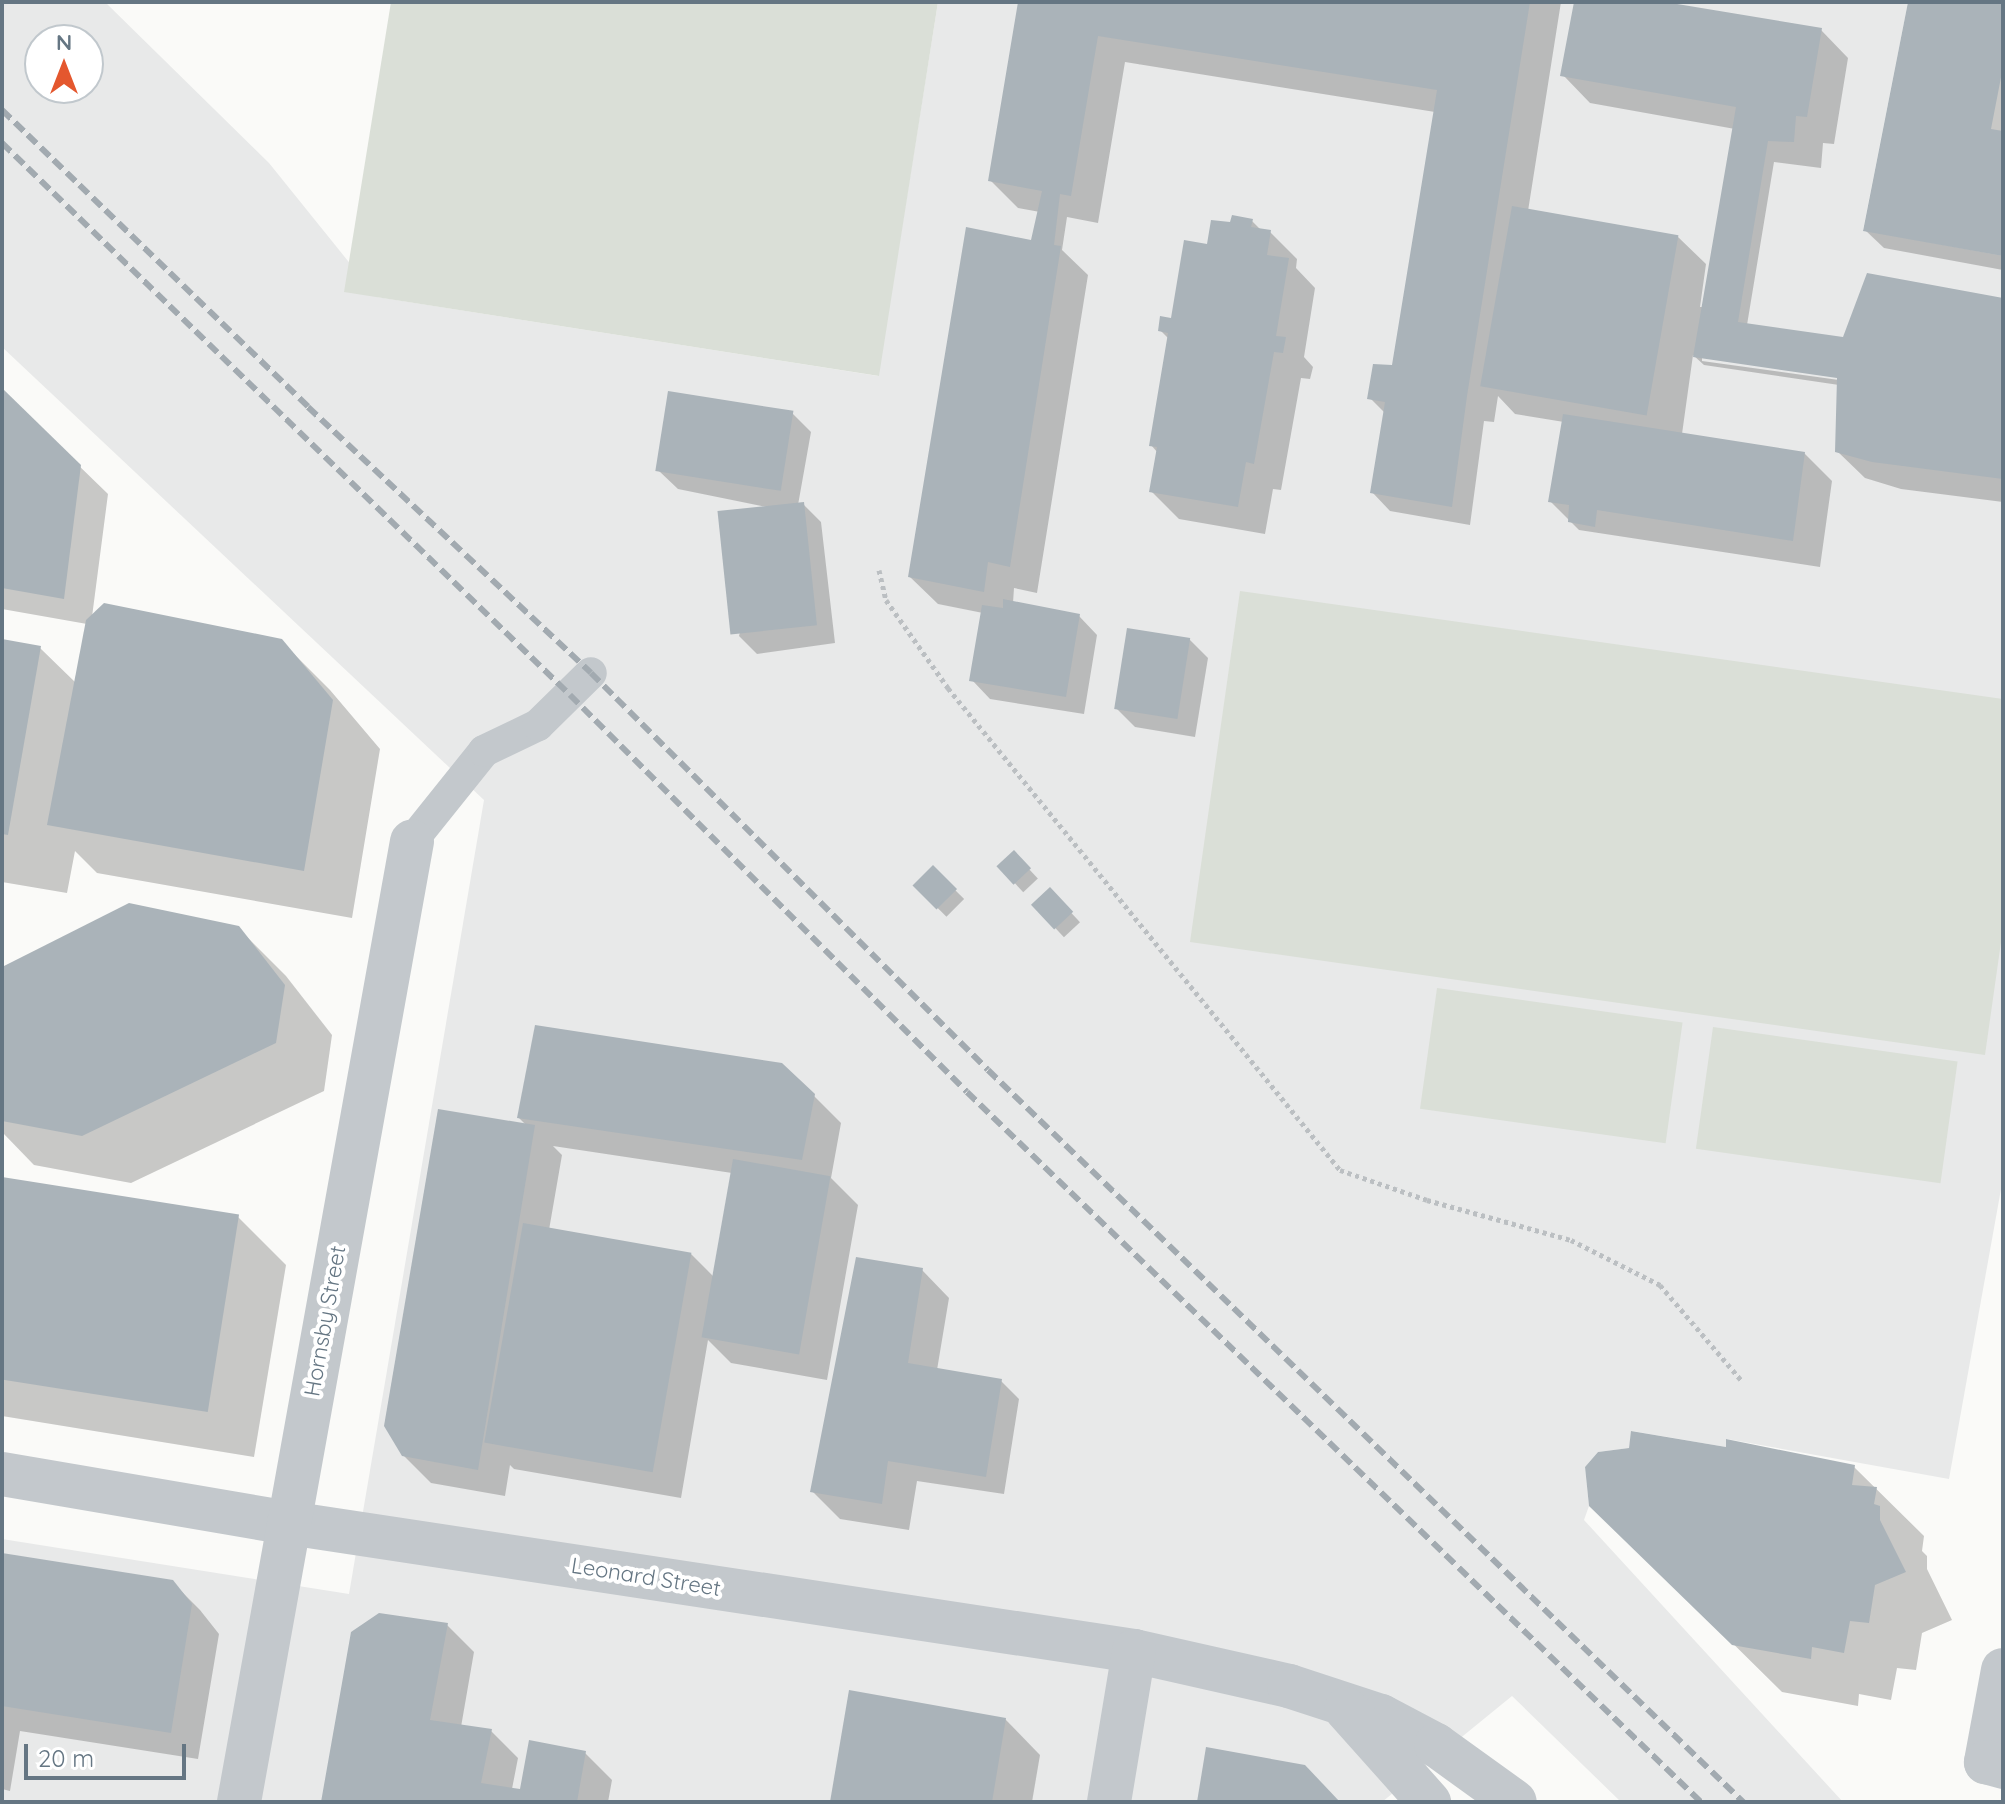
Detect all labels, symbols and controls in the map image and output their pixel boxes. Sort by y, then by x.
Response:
north arrow [24,24,104,104]
text: N [56,28,72,56]
street label: Hornsby Street [299,1244,351,1398]
street label: Leonard Street [569,1552,723,1602]
scale bar [28,1728,190,1778]
text: 20 m [38,1743,94,1773]

